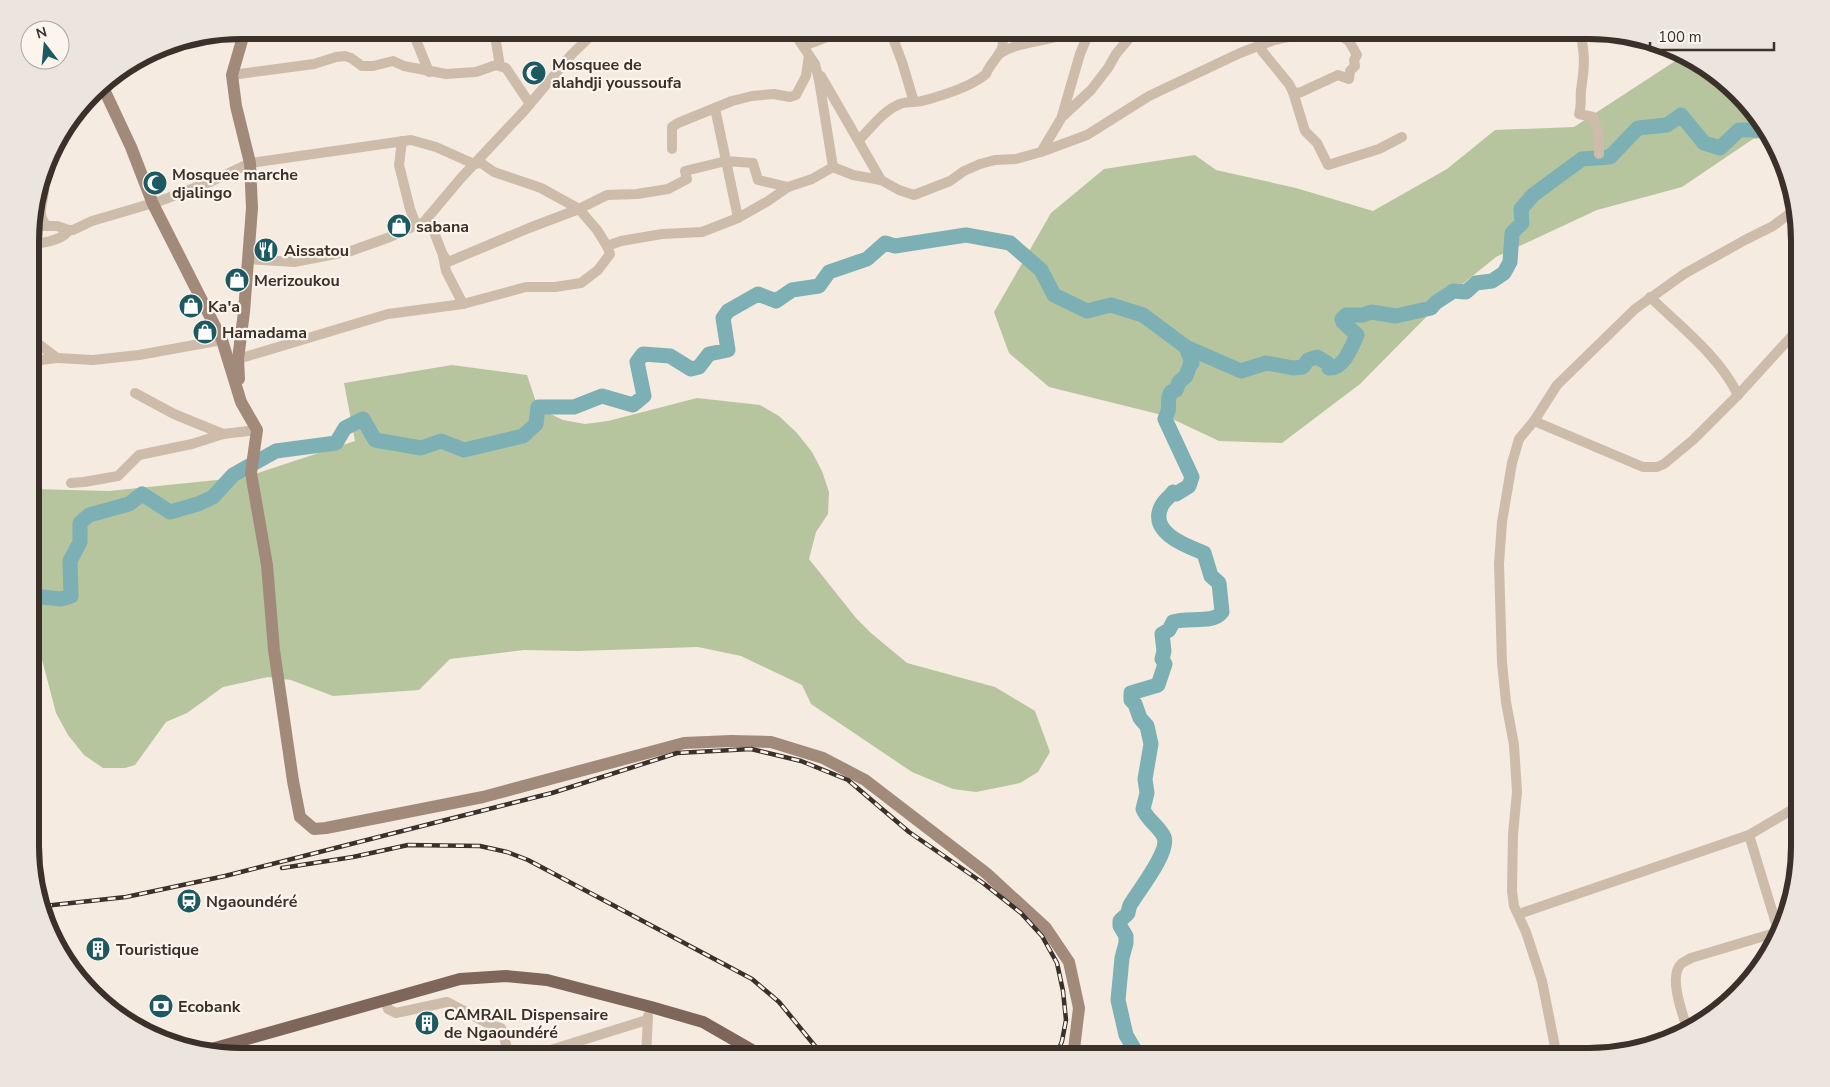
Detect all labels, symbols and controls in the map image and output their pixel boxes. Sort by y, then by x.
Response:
north arrow [20,20,70,70]
scale bar [1650,20,1774,52]
text: N [34,22,49,44]
text: 100 m [1658,27,1702,47]
place label: Mosquee de alahdji youssoufa [552,54,681,94]
mosque icon: Mosquee de alahdji youssoufa [521,60,547,86]
place label: Mosquee marche djalingo [172,164,298,204]
mosque icon: Mosquee marche djalingo [142,170,168,196]
shop icon: sabana [386,213,412,239]
place label: sabana [416,216,469,238]
restaurant icon: Aissatou [253,237,279,263]
place label: Aissatou [284,240,349,262]
shop icon: Merizoukou [224,267,250,293]
place label: Merizoukou [254,270,340,292]
shop icon: Ka'a [178,293,204,319]
place label: Ka'a [208,296,240,318]
shop icon: Hamadama [192,319,218,345]
place label: Hamadama [222,322,307,344]
station icon: Ngaoundéré [176,888,202,914]
place label: Ngaoundéré [206,891,298,913]
building icon: Touristique [85,936,111,962]
place label: Touristique [116,939,199,961]
bank icon: Ecobank [148,993,174,1019]
place label: Ecobank [178,996,241,1018]
place label: CAMRAIL Dispensaire de Ngaoundéré [444,1004,608,1044]
building icon: CAMRAIL Dispensaire de Ngaoundéré [414,1010,440,1036]

